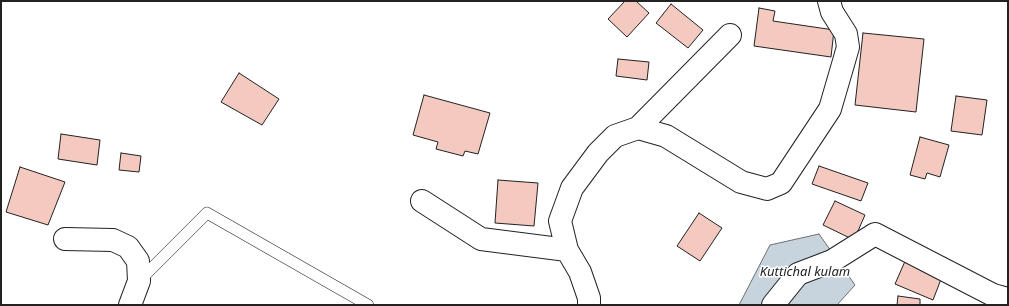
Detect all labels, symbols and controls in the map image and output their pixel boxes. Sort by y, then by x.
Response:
water label: Kuttichal kulam [760,264,850,280]

